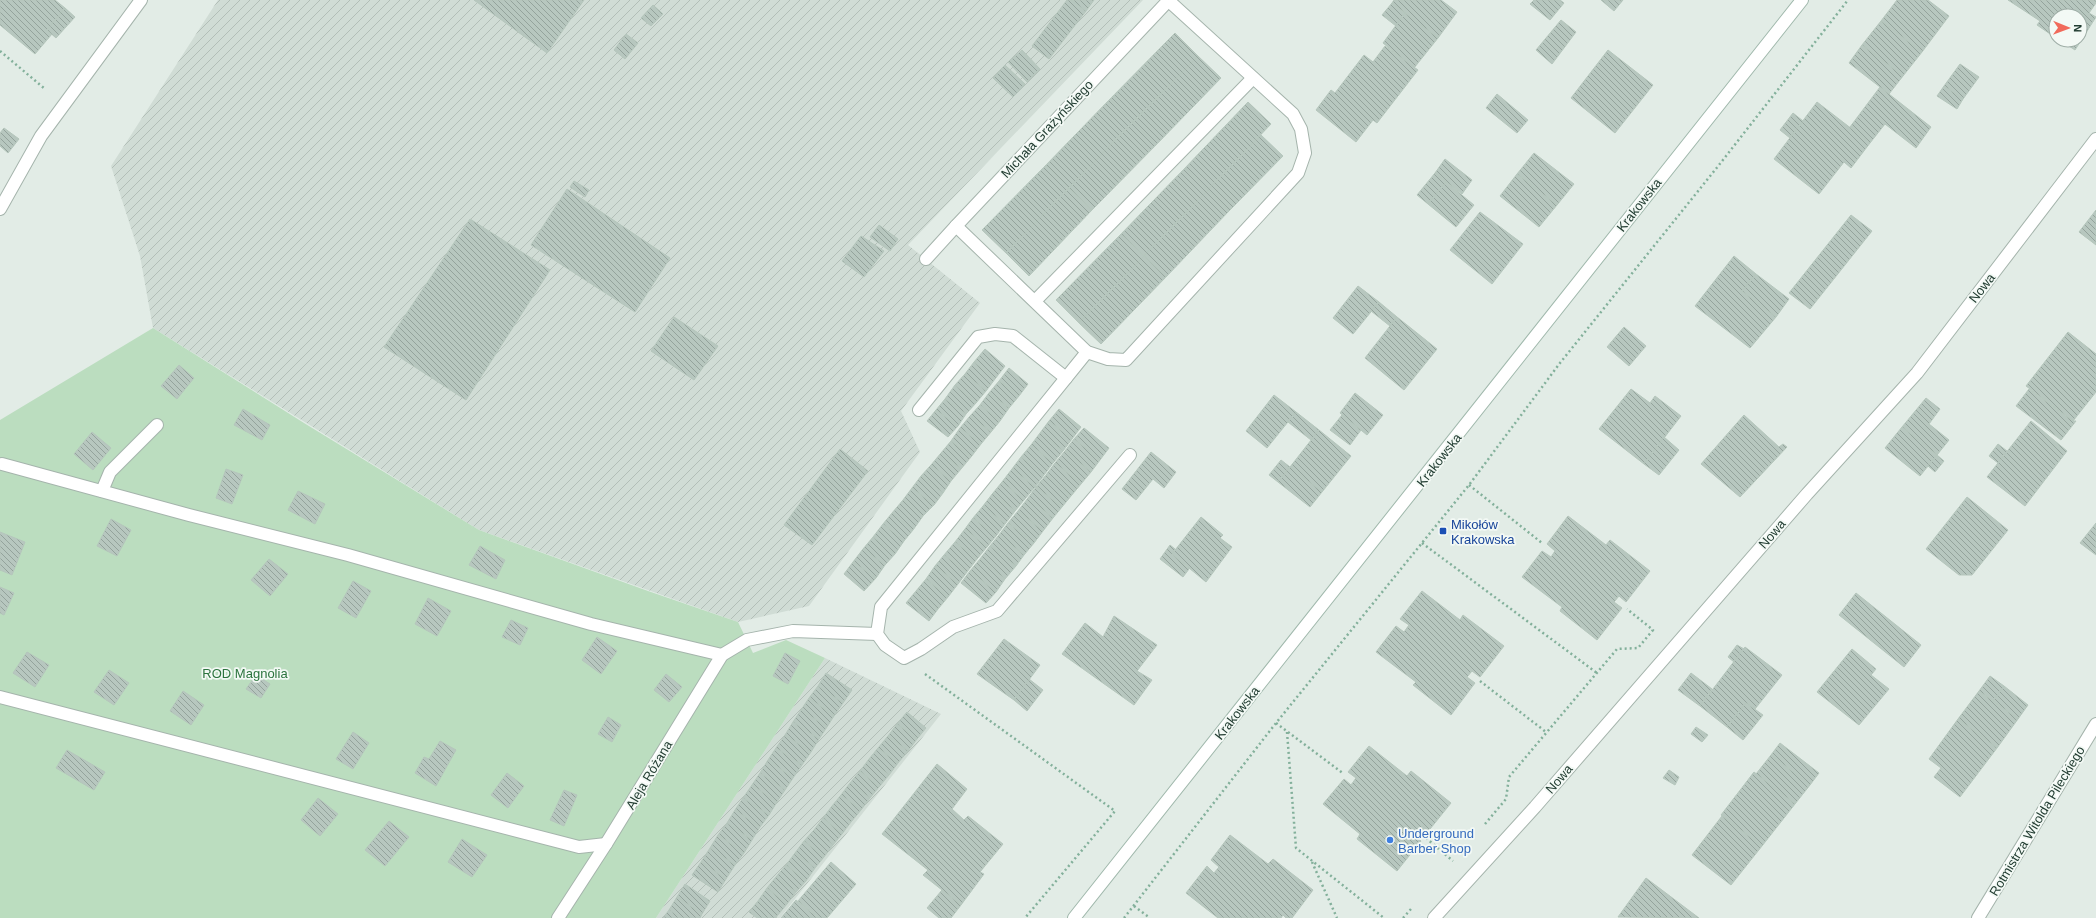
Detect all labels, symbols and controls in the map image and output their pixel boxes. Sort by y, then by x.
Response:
north arrow [2048,8,2088,48]
text: N [2072,24,2084,32]
street label: Michała Grażyńskiego [998,77,1096,181]
street label: Krakowska [1614,175,1665,235]
street label: Nowa [1966,270,1999,306]
street label: Krakowska [1414,430,1465,490]
street label: Nowa [1755,516,1789,551]
place label: Mikołów Krakowska [1451,517,1515,547]
marker: Mikołów Krakowska [1438,526,1448,536]
park label: ROD Magnolia [202,666,288,681]
street label: Krakowska [1212,683,1263,743]
street label: Aleja Różana [623,737,676,812]
street label: Rotmistrza Witolda Pileckiego [1986,743,2088,899]
street label: Nowa [1542,761,1576,796]
place label: Underground Barber Shop [1398,826,1474,856]
marker: Underground Barber Shop [1385,835,1395,845]

